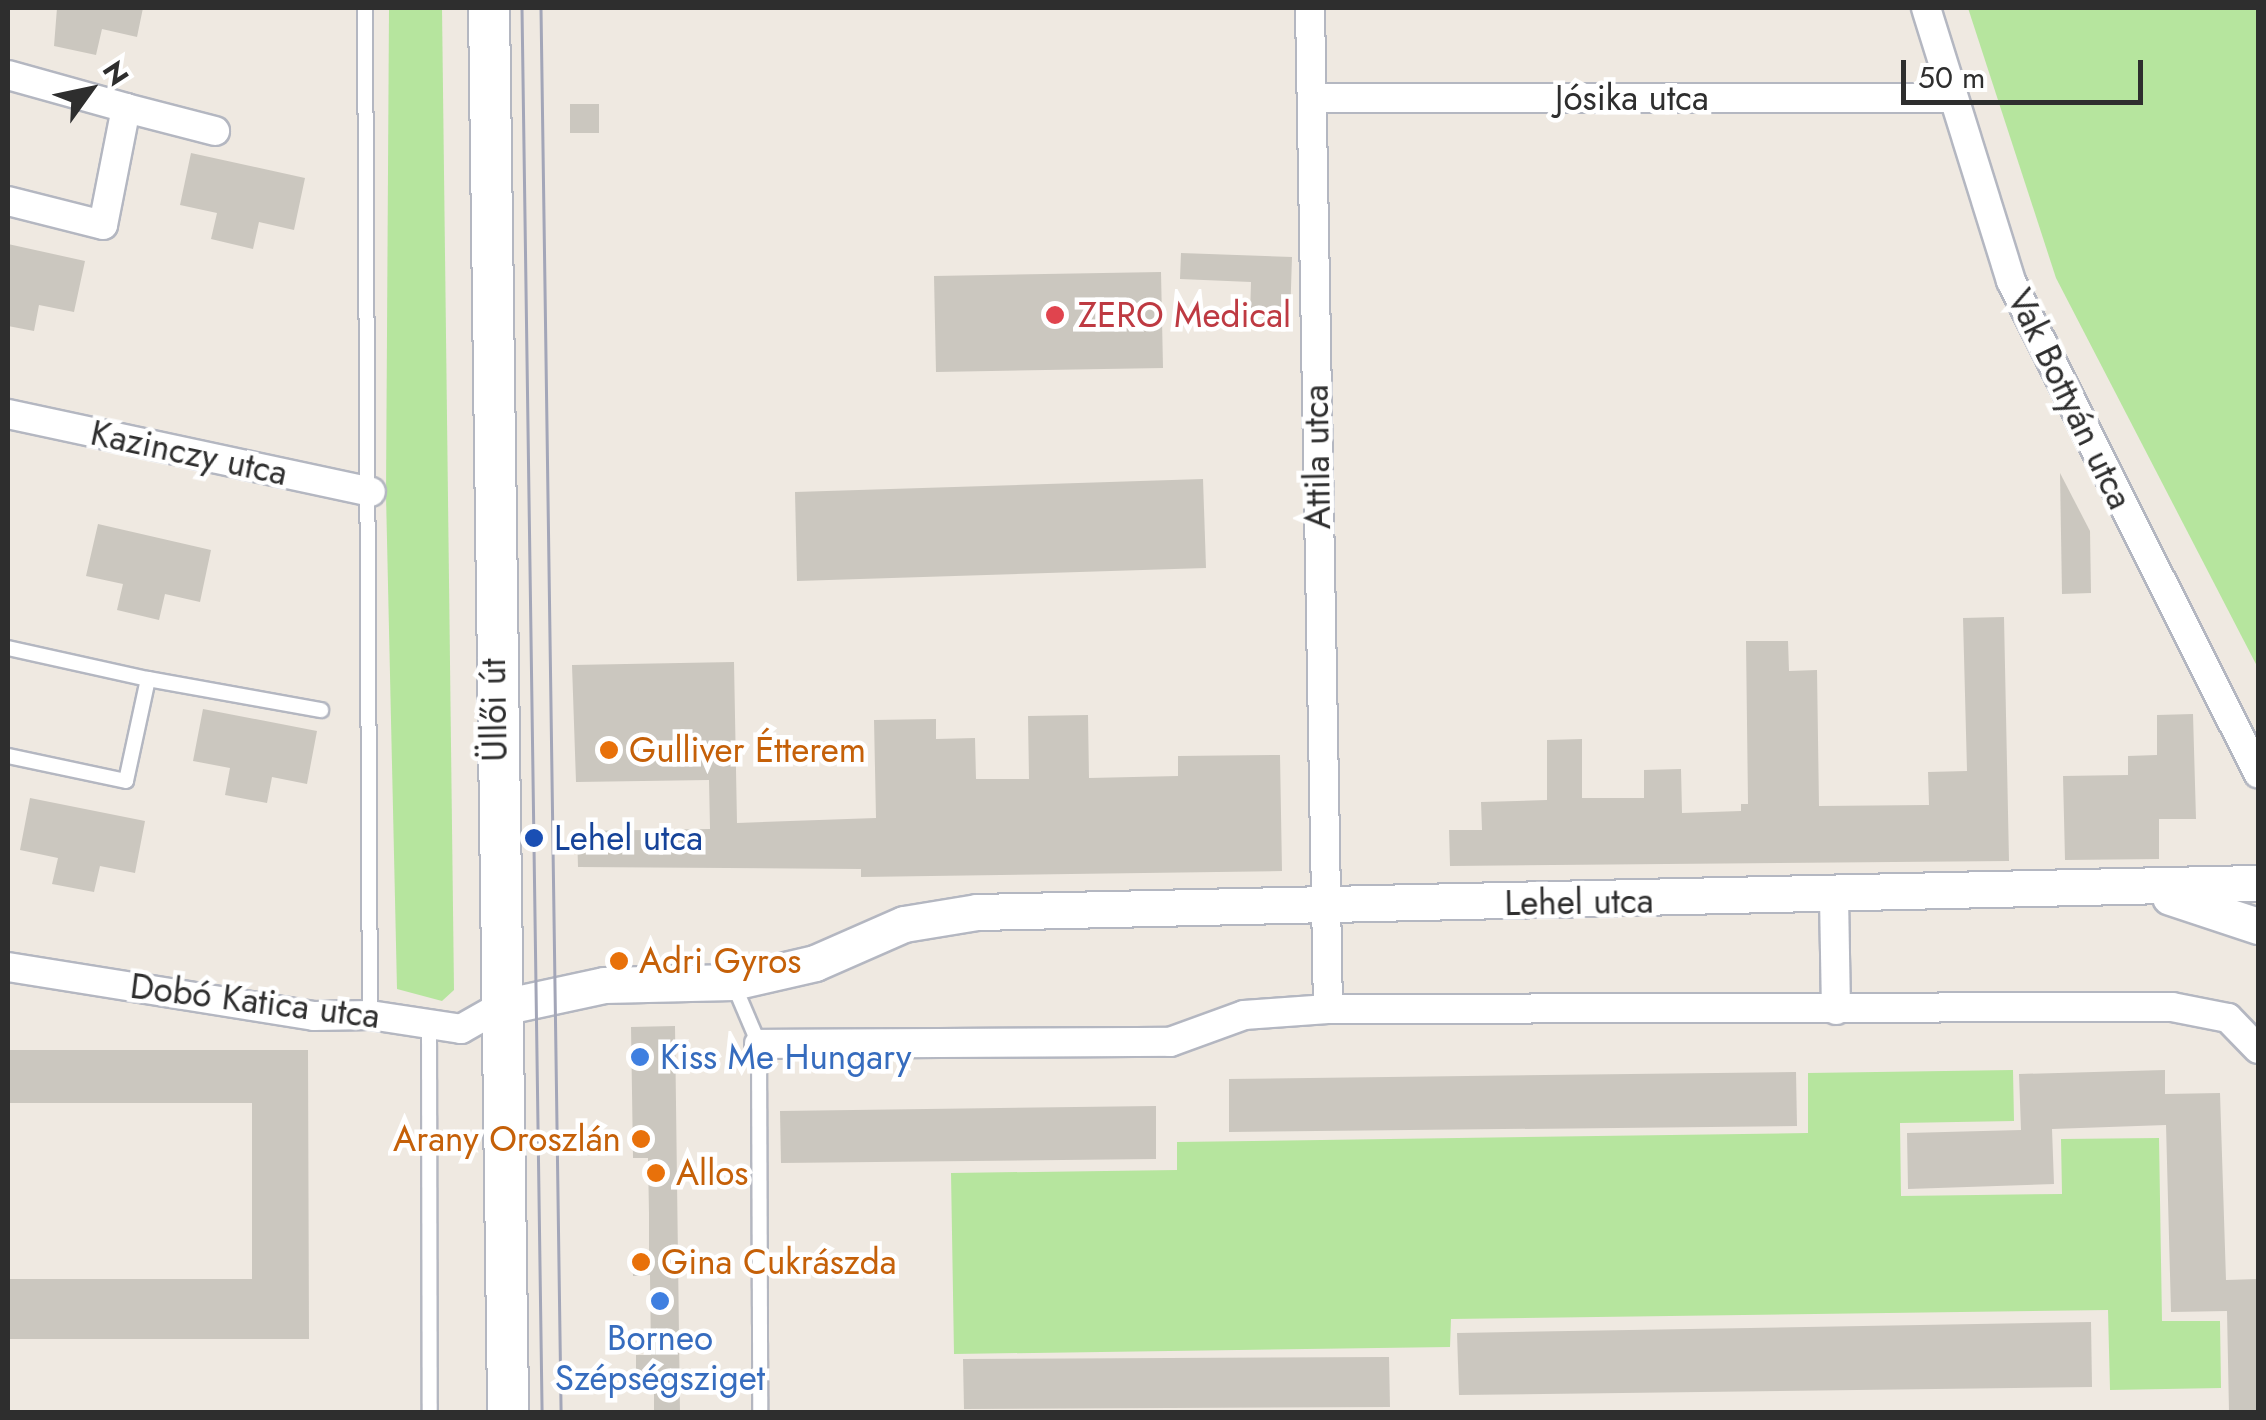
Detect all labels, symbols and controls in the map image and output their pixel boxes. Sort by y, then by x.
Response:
north arrow [40,40,140,140]
scale bar [1906,40,2148,102]
text: N [92,53,139,94]
text: 50 m [1918,56,1985,99]
street label: Jósika utca [1555,77,1709,119]
street label: Vak Bottyán utca [1999,282,2141,516]
place label: ZERO Medical [1078,294,1291,336]
marker: ZERO Medical [1042,302,1068,328]
street label: Attila utca [1295,384,1339,530]
street label: Kazinczy utca [87,412,291,494]
street label: Üllői út [472,658,516,762]
place label: Gulliver Étterem [629,729,866,771]
marker: Gulliver Étterem [598,739,620,761]
place label: Lehel utca [554,817,703,859]
marker: Lehel utca [523,827,545,849]
street label: Lehel utca [1504,880,1654,924]
place label: Adri Gyros [639,940,801,982]
marker: Adri Gyros [608,950,630,972]
street label: Dobó Katica utca [128,965,382,1037]
place label: Kiss Me Hungary [660,1036,911,1078]
marker: Kiss Me Hungary [629,1046,651,1068]
place label: Arany Oroszlán [393,1118,621,1160]
marker: Arany Oroszlán [630,1128,652,1150]
place label: Allos [676,1152,748,1194]
marker: Allos [645,1162,667,1184]
place label: Gina Cukrászda [661,1241,897,1283]
marker: Gina Cukrászda [630,1251,652,1273]
marker: Borneo Szépségsziget [649,1290,671,1312]
place label: Borneo Szépségsziget [555,1317,765,1399]

